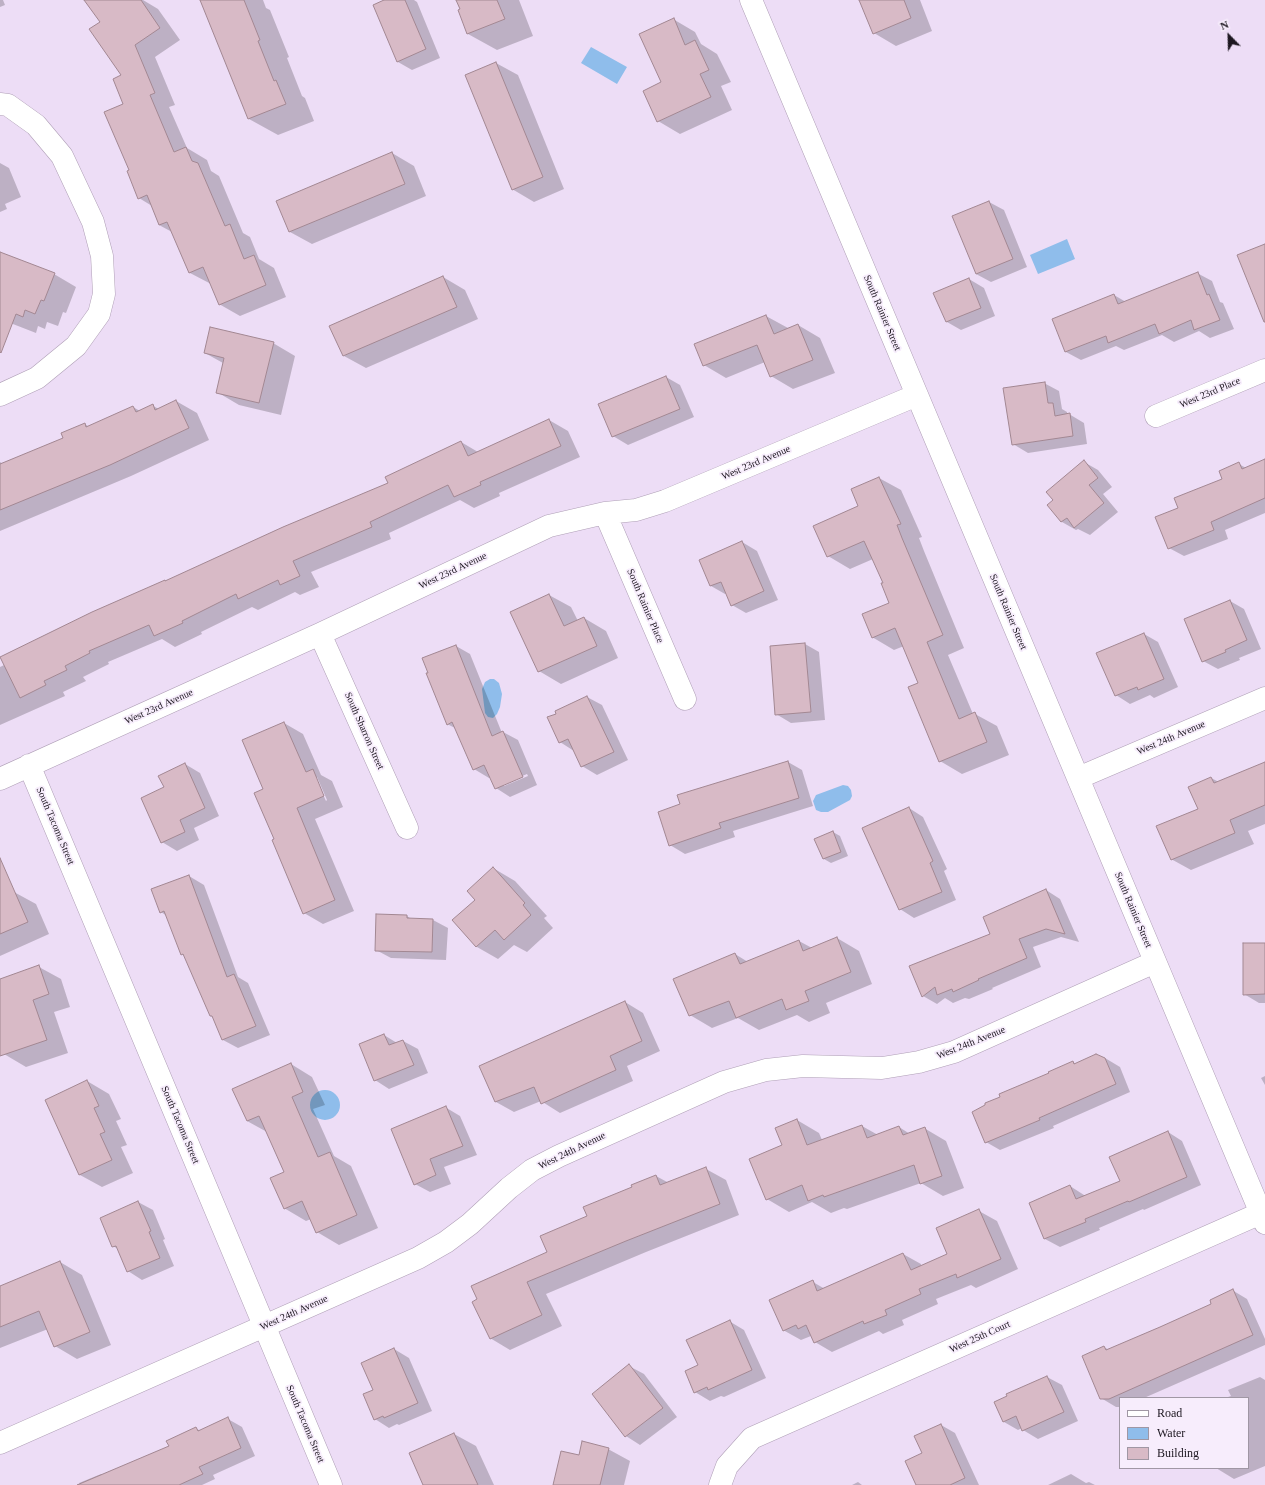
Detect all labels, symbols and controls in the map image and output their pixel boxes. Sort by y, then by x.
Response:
north arrow [1209,16,1249,56]
text: N [1218,18,1230,32]
street label: South Rainier Street [861,273,903,353]
street label: West 23rd Place [1178,375,1242,411]
street label: West 23rd Avenue [720,443,792,483]
street label: West 23rd Avenue [417,550,489,592]
street label: South Rainier Place [624,567,666,645]
street label: South Rainier Street [987,572,1029,652]
street label: West 23rd Avenue [123,687,195,727]
street label: South Sharron Street [342,690,386,772]
street label: West 24th Avenue [1135,718,1207,758]
street label: South Tacoma Street [33,785,77,867]
street label: South Rainier Street [1112,870,1154,950]
street label: West 24th Avenue [935,1024,1007,1062]
street label: South Tacoma Street [158,1084,202,1166]
street label: West 24th Avenue [537,1130,607,1172]
street label: West 24th Avenue [258,1293,330,1333]
street label: West 25th Court [948,1318,1012,1356]
street label: South Tacoma Street [283,1383,327,1465]
legend [1119,1397,1249,1469]
text: Road [1157,1406,1182,1420]
text: Water [1157,1426,1185,1440]
text: Building [1157,1446,1199,1460]

